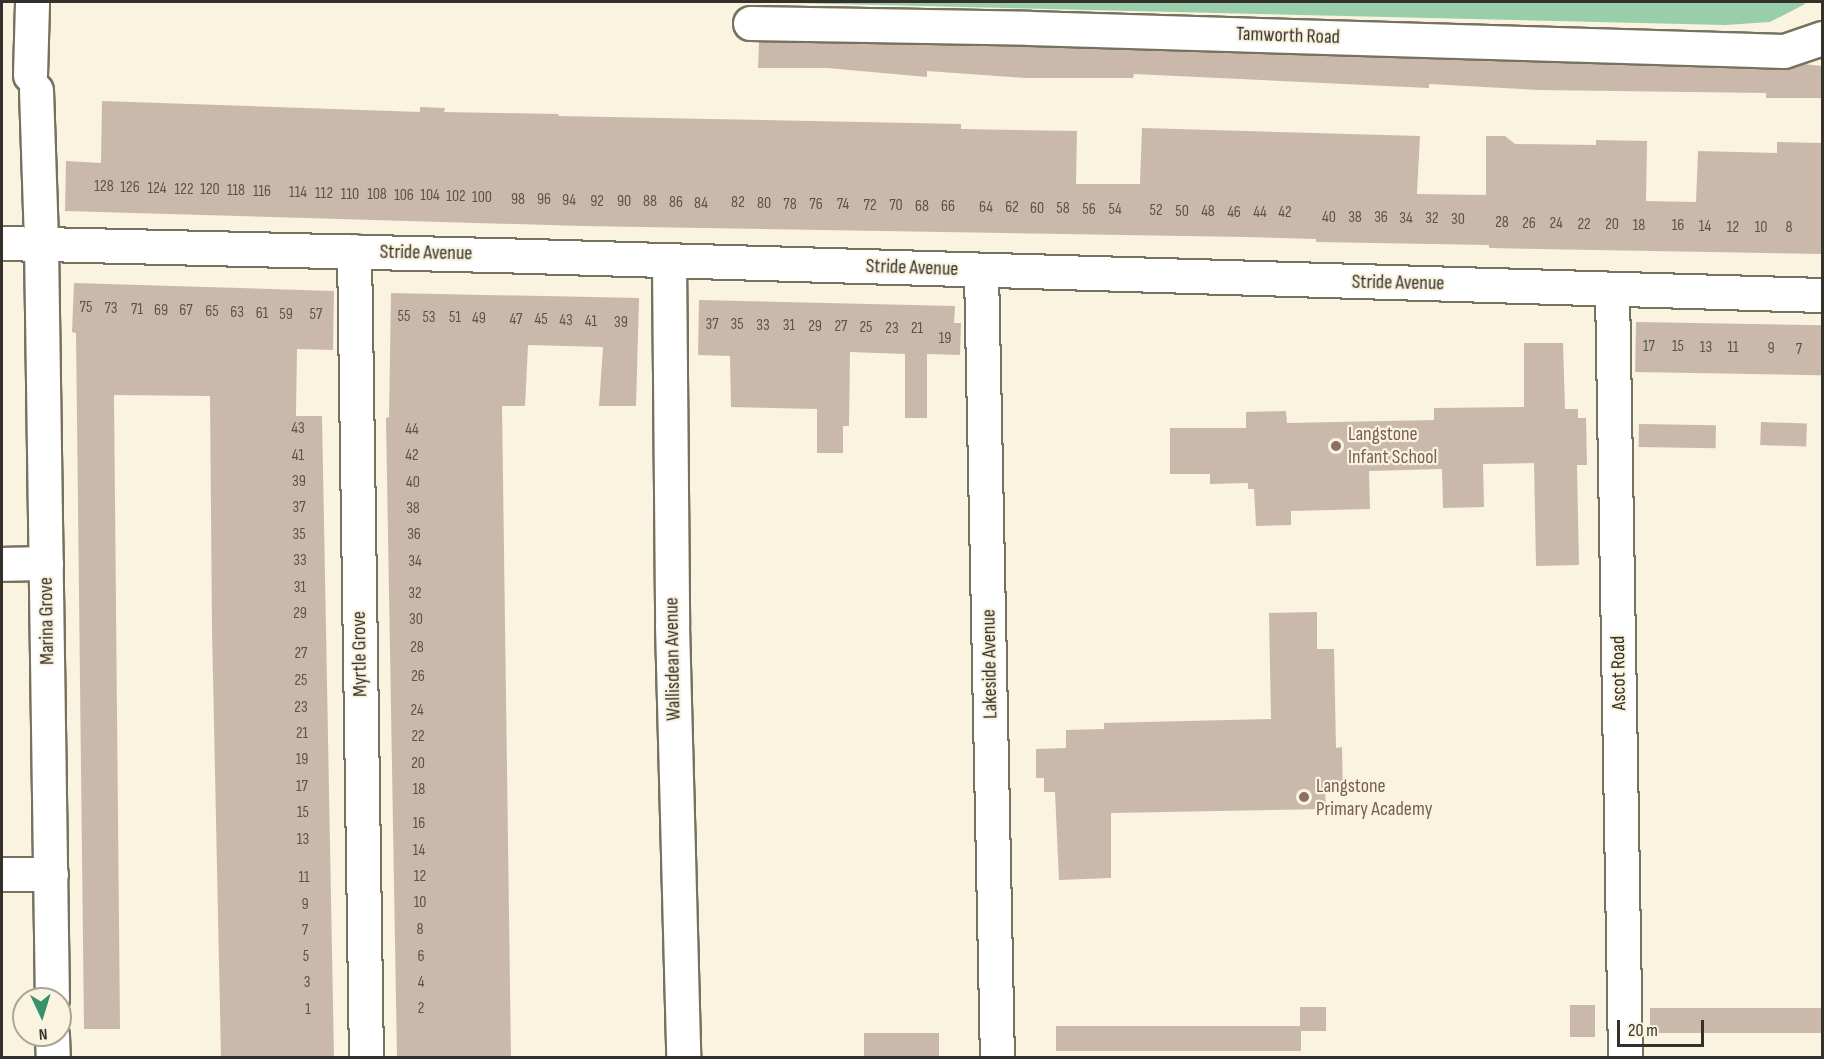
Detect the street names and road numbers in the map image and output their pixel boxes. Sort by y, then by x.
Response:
street label: Tamworth Road [1236,22,1340,50]
street label: Stride Avenue [380,240,472,266]
street label: Stride Avenue [865,254,959,282]
street label: Stride Avenue [1352,270,1444,296]
street label: Marina Grove [34,577,60,665]
street label: Wallisdean Avenue [660,597,686,721]
street label: Lakeside Avenue [977,609,1003,719]
street label: Myrtle Grove [347,611,373,697]
street label: Ascot Road [1606,635,1632,711]

